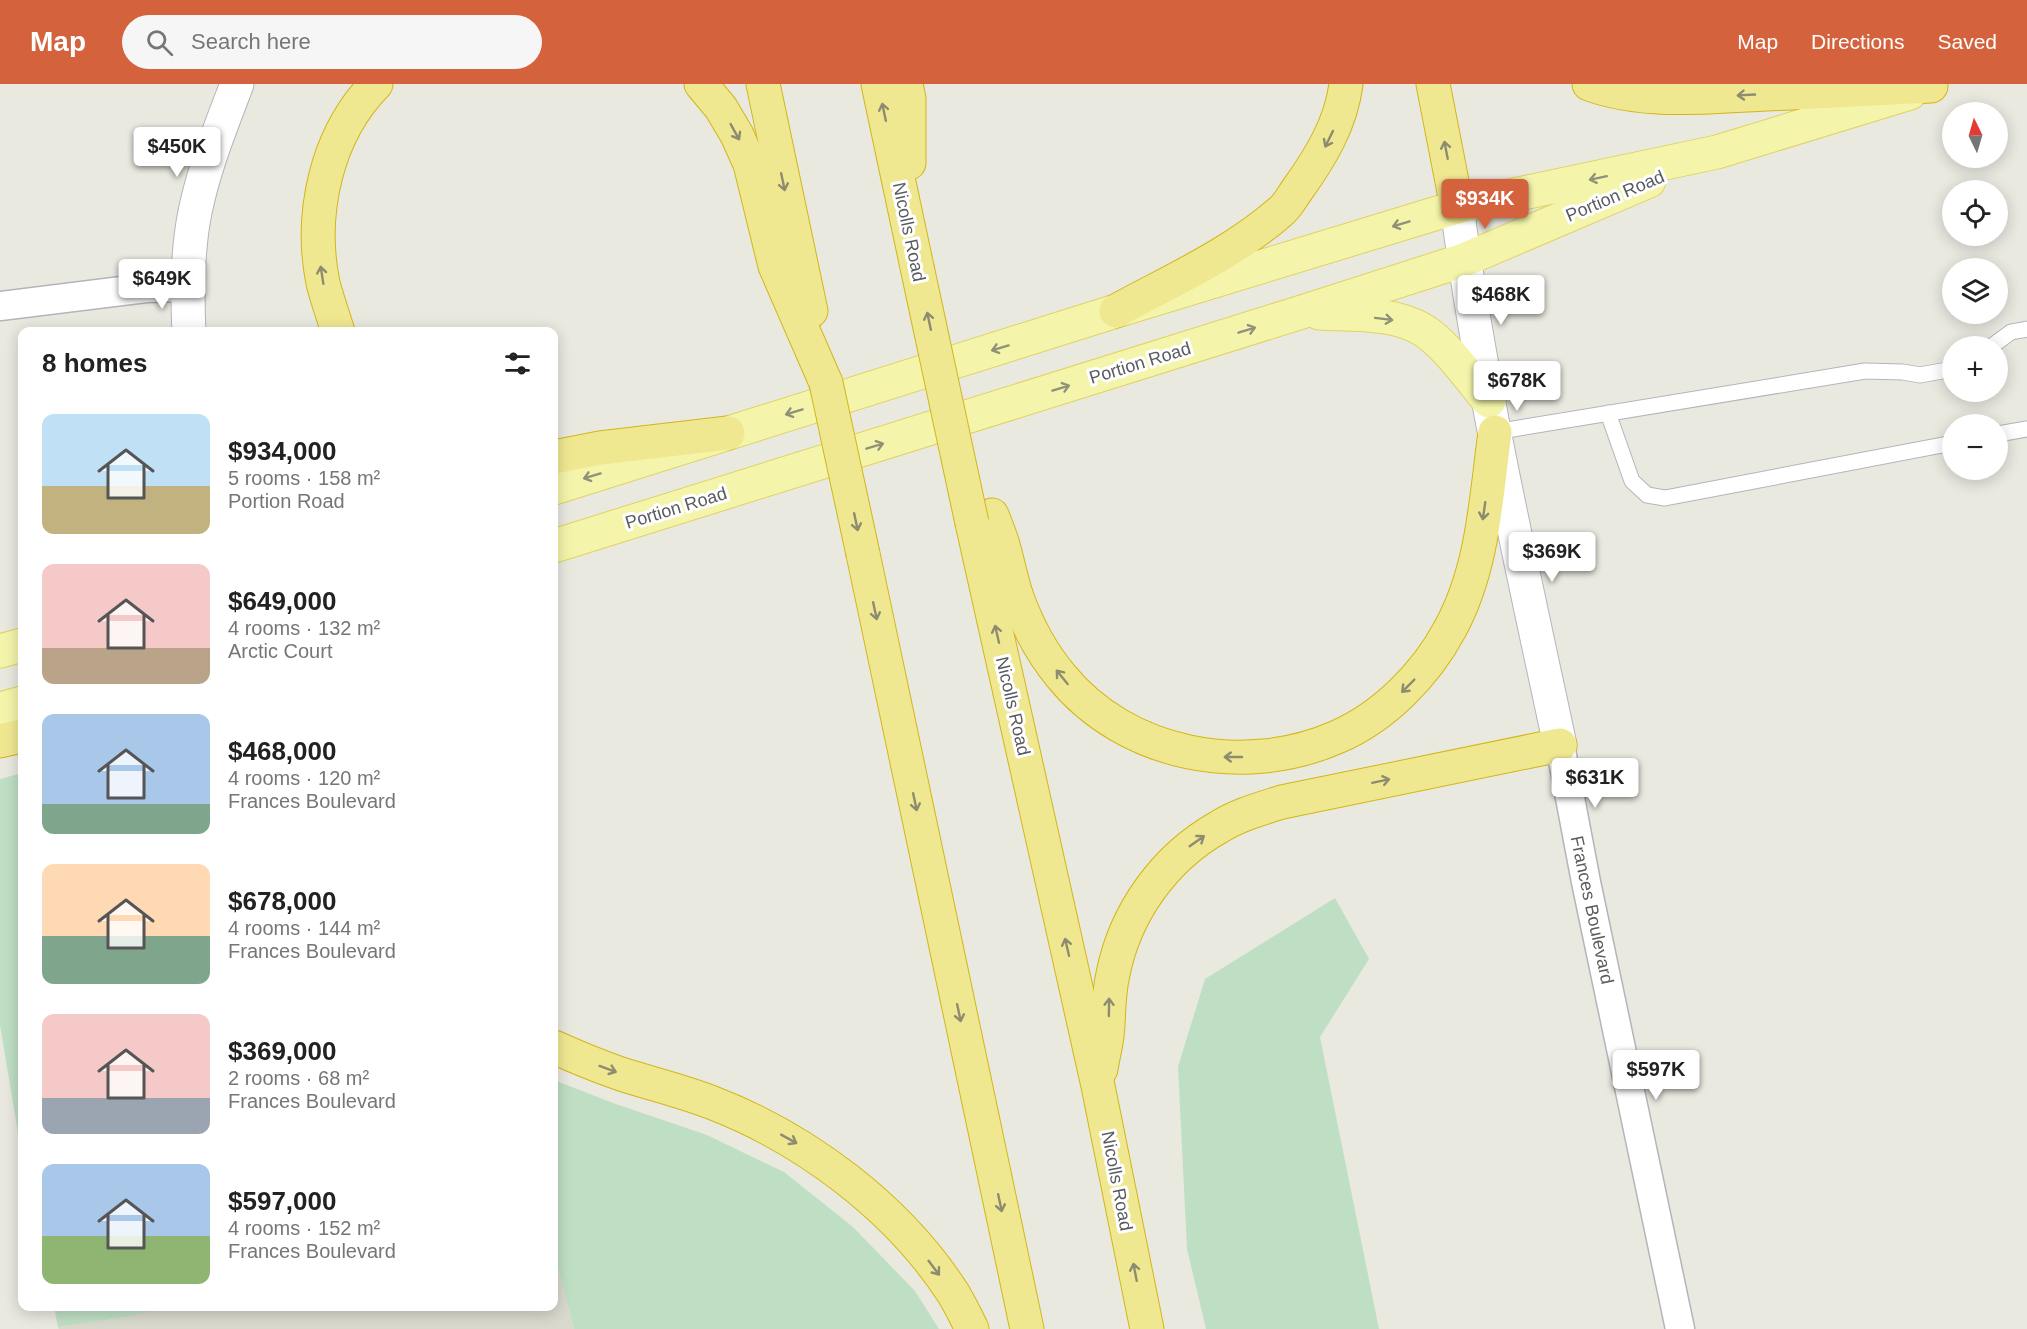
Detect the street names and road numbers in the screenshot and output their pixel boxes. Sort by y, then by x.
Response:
street label: Portion Road [1563,166,1667,226]
street label: Nicolls Road [889,181,929,283]
street label: Portion Road [1087,338,1193,388]
street label: Portion Road [623,483,729,533]
street label: Nicolls Road [992,655,1034,757]
street label: Frances Boulevard [1567,834,1617,986]
street label: Nicolls Road [1098,1129,1136,1233]

